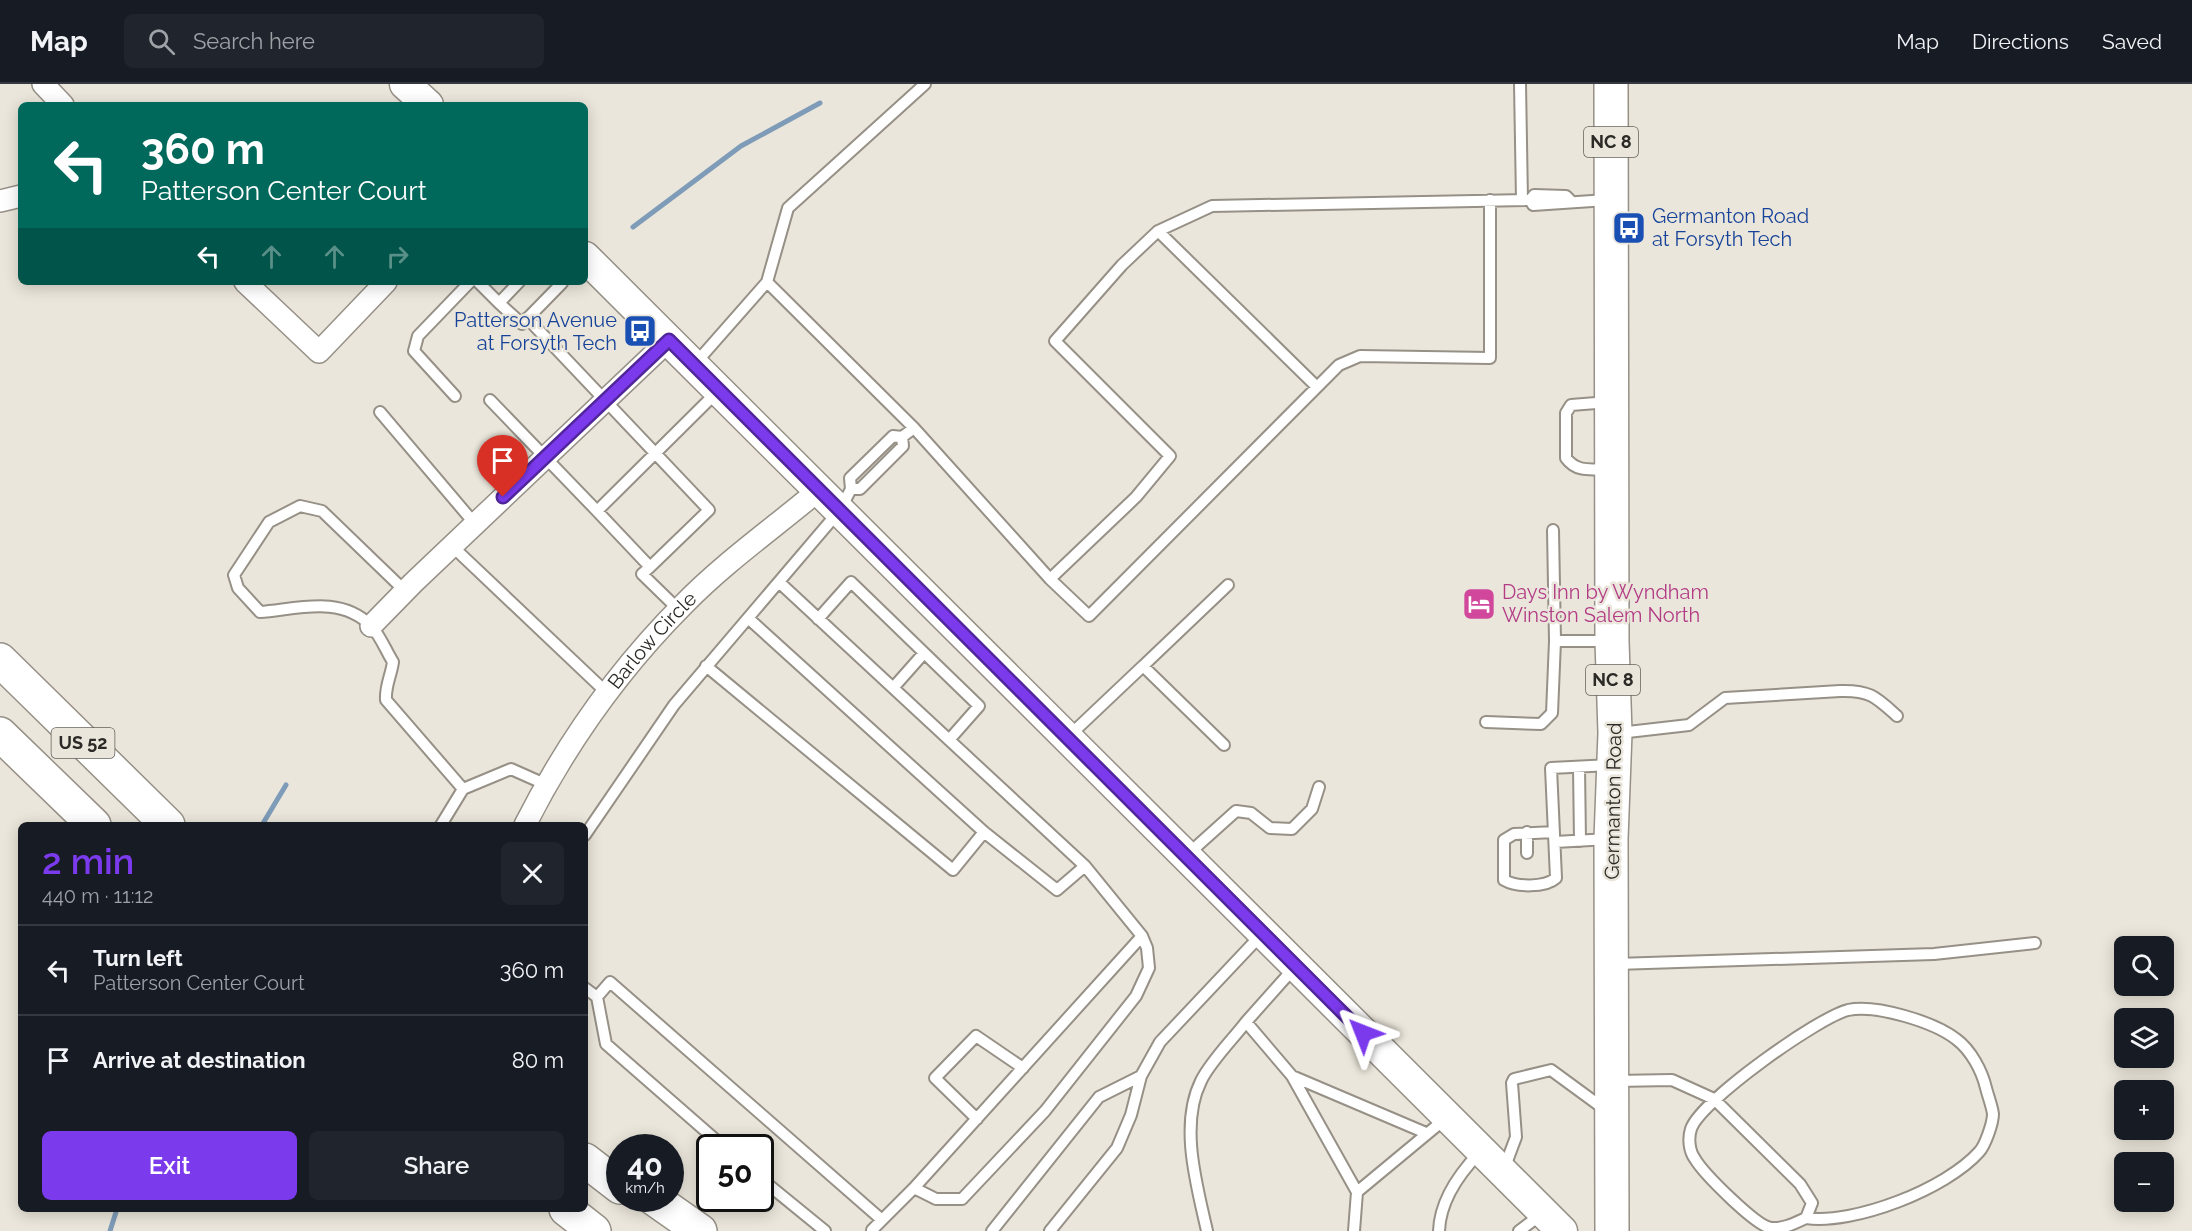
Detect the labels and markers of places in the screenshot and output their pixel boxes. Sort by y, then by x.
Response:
place label: Germanton Road at Forsyth Tech [1652,204,1809,251]
bus stop icon: Germanton Road at Forsyth Tech [1611,210,1647,246]
place label: Patterson Avenue at Forsyth Tech [454,308,617,355]
bus stop icon: Patterson Avenue at Forsyth Tech [622,313,658,349]
pin [477,435,528,497]
place label: Days Inn by Wyndham Winston Salem North [1502,580,1709,627]
hotel icon: Days Inn by Wyndham Winston Salem North [1461,586,1497,622]

